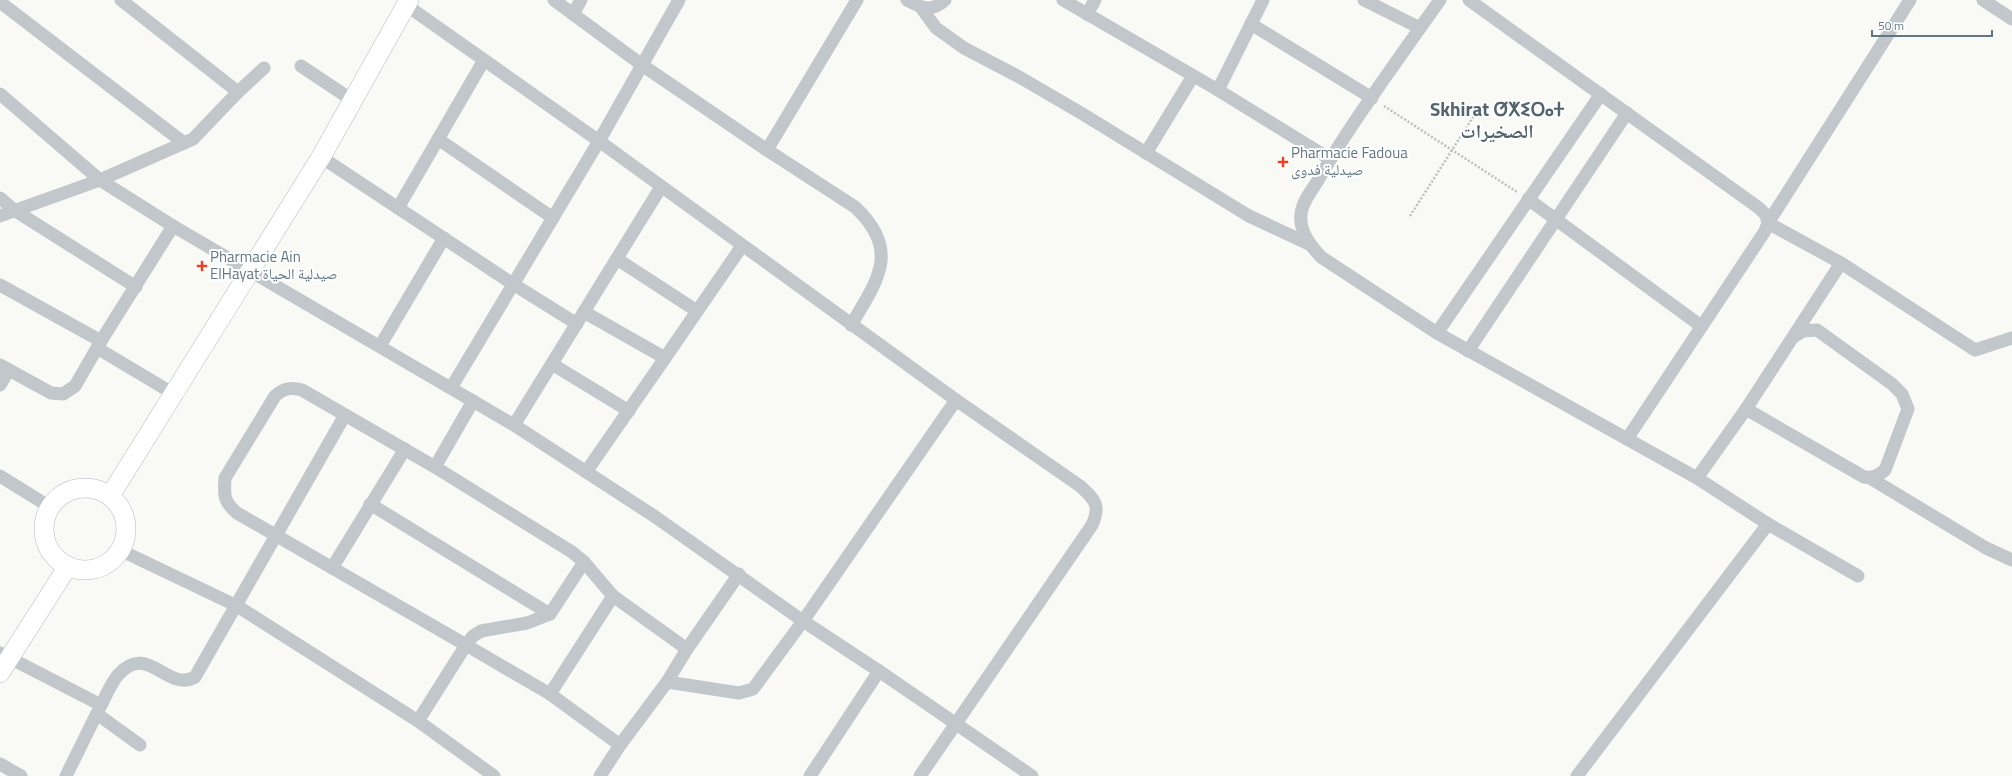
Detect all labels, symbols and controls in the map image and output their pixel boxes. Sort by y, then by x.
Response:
scale bar [1872,12,1992,38]
text: 50 m [1878,16,1904,35]
district label: Skhirat ⵚⵅⵉⵔⴰⵜ الصخيرات [1430,94,1565,145]
place label: Pharmacie Fadoua صيدلية فدوى [1291,141,1408,181]
marker: Pharmacie Fadoua صيدلية فدوى [1278,157,1288,167]
place label: Pharmacie Ain ElHayat صيدلية الحياة [210,245,338,285]
marker: Pharmacie Ain ElHayat صيدلية الحياة [197,261,207,271]

